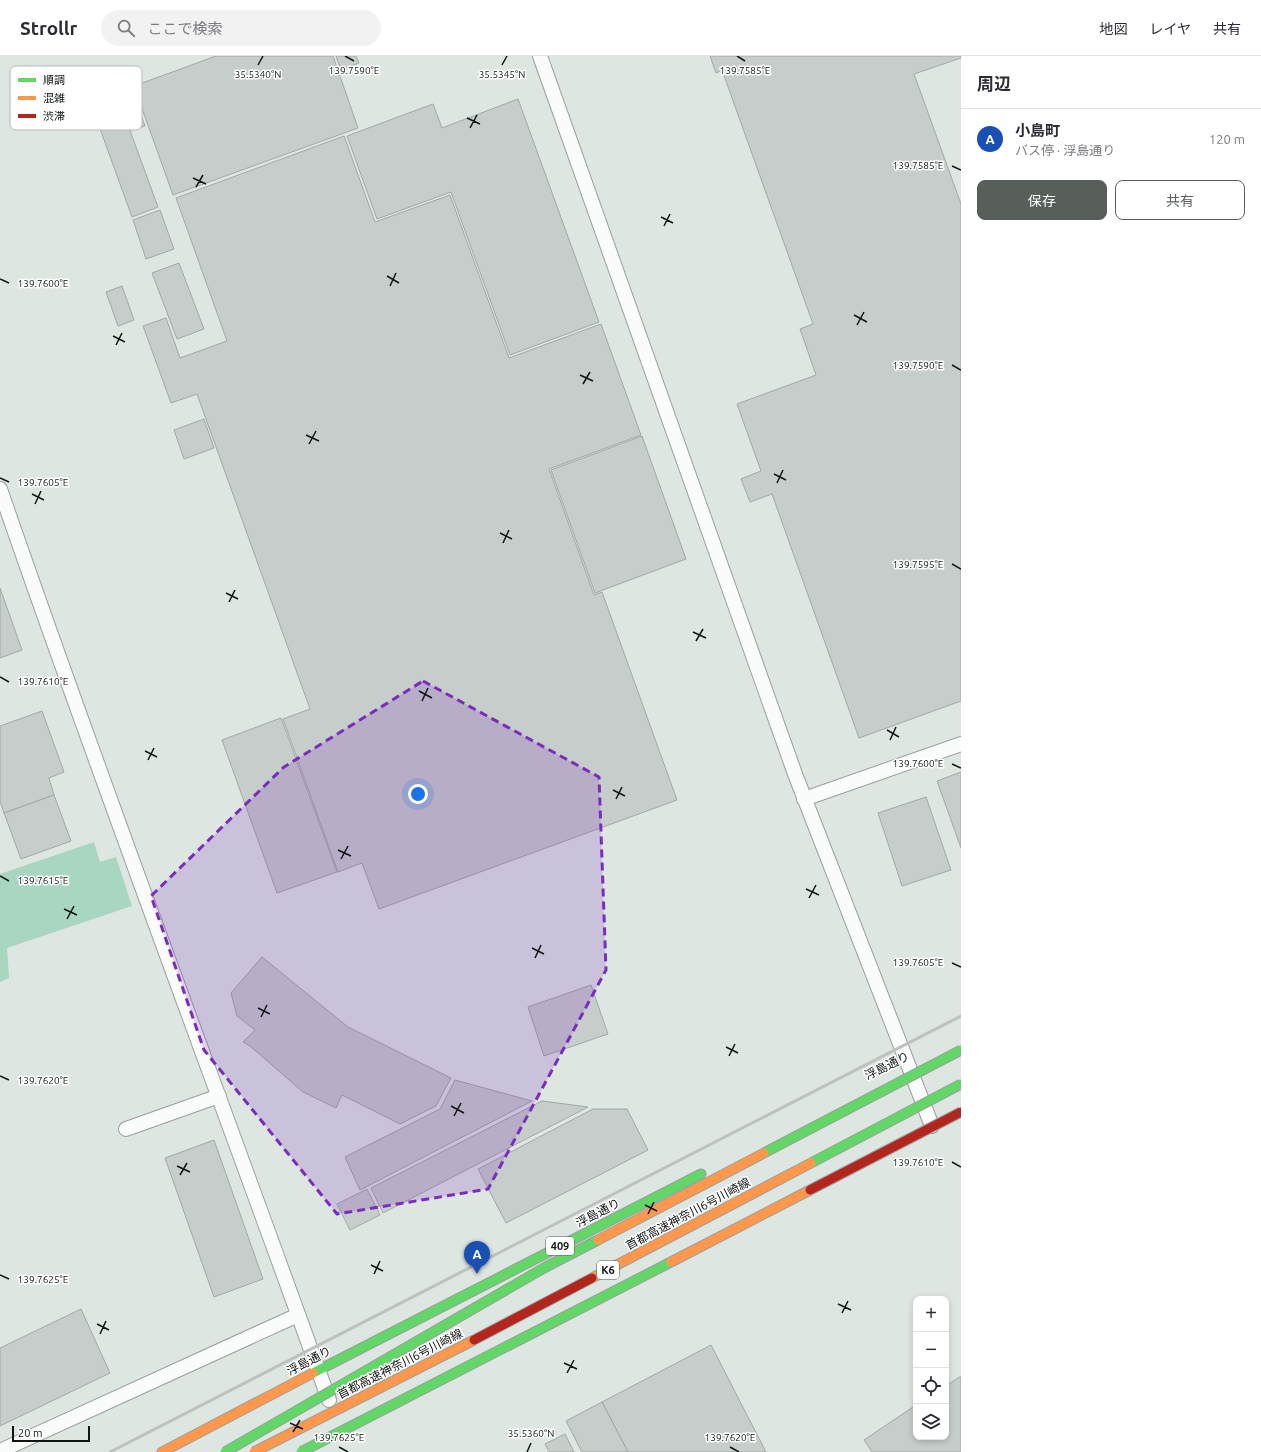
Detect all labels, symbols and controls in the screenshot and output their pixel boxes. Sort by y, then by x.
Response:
search box [101,10,381,46]
text: Strollr [20,17,77,39]
icon: search [115,17,137,39]
text: ここで検索 [147,20,222,37]
text: 地図 [1099,21,1127,37]
text: レイヤ [1149,21,1191,37]
text: 共有 [1213,21,1241,37]
text: 139.7590°E [329,65,380,76]
text: 139.7585°E [720,65,771,76]
legend [10,66,142,130]
text: 35.5340°N [235,69,281,80]
text: 35.5345°N [479,69,525,80]
text: 順調 [43,74,65,86]
text: 周辺 [977,74,1011,93]
text: 混雑 [43,92,65,104]
text: 渋滞 [43,110,65,122]
text: 小島町 [1015,122,1060,139]
text: A [985,132,995,146]
text: 120 m [1209,132,1245,146]
text: バス停 · 浮島通り [1015,143,1115,157]
text: 139.7585°E [893,160,944,171]
button: 保存 [977,180,1107,220]
button: 共有 [1115,180,1245,220]
text: 139.7600°E [18,278,69,289]
text: 139.7590°E [893,360,944,371]
text: 139.7605°E [18,477,69,488]
text: 139.7595°E [893,559,944,570]
text: 139.7610°E [18,676,69,687]
text: 139.7600°E [893,758,944,769]
your location [408,784,428,804]
text: 139.7615°E [18,875,69,886]
text: 139.7605°E [893,957,944,968]
street label: 浮島通り [862,1049,911,1082]
text: 139.7620°E [18,1075,69,1086]
text: 139.7610°E [893,1157,944,1168]
street label: 首都高速神奈川6号川崎線 [623,1175,752,1252]
street label: 浮島通り [573,1196,622,1229]
road number: 409 [546,1237,574,1255]
pin: A [464,1241,490,1274]
road number: K6 [597,1261,619,1279]
text: 139.7625°E [18,1274,69,1285]
map controls [913,1296,949,1440]
button: + [913,1296,949,1332]
street label: 首都高速神奈川6号川崎線 [335,1326,465,1401]
button: − [913,1332,949,1368]
street label: 浮島通り [284,1344,333,1377]
button: locate [913,1368,949,1404]
button: layers [913,1404,949,1440]
scale bar [12,1424,90,1443]
text: 20 m [18,1427,42,1439]
text: 35.5360°N [508,1428,554,1439]
text: 139.7625°E [314,1432,365,1443]
text: 139.7620°E [705,1432,756,1443]

